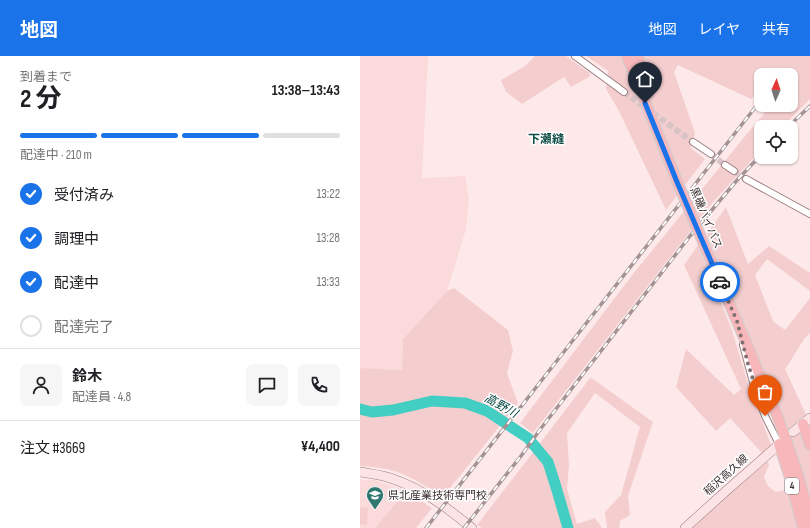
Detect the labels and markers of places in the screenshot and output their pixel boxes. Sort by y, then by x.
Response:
pin [628,62,662,103]
pin [748,375,782,416]
school or university icon: 県北産業技術専門校 [365,485,385,510]
place label: 県北産業技術専門校 [388,489,487,502]

